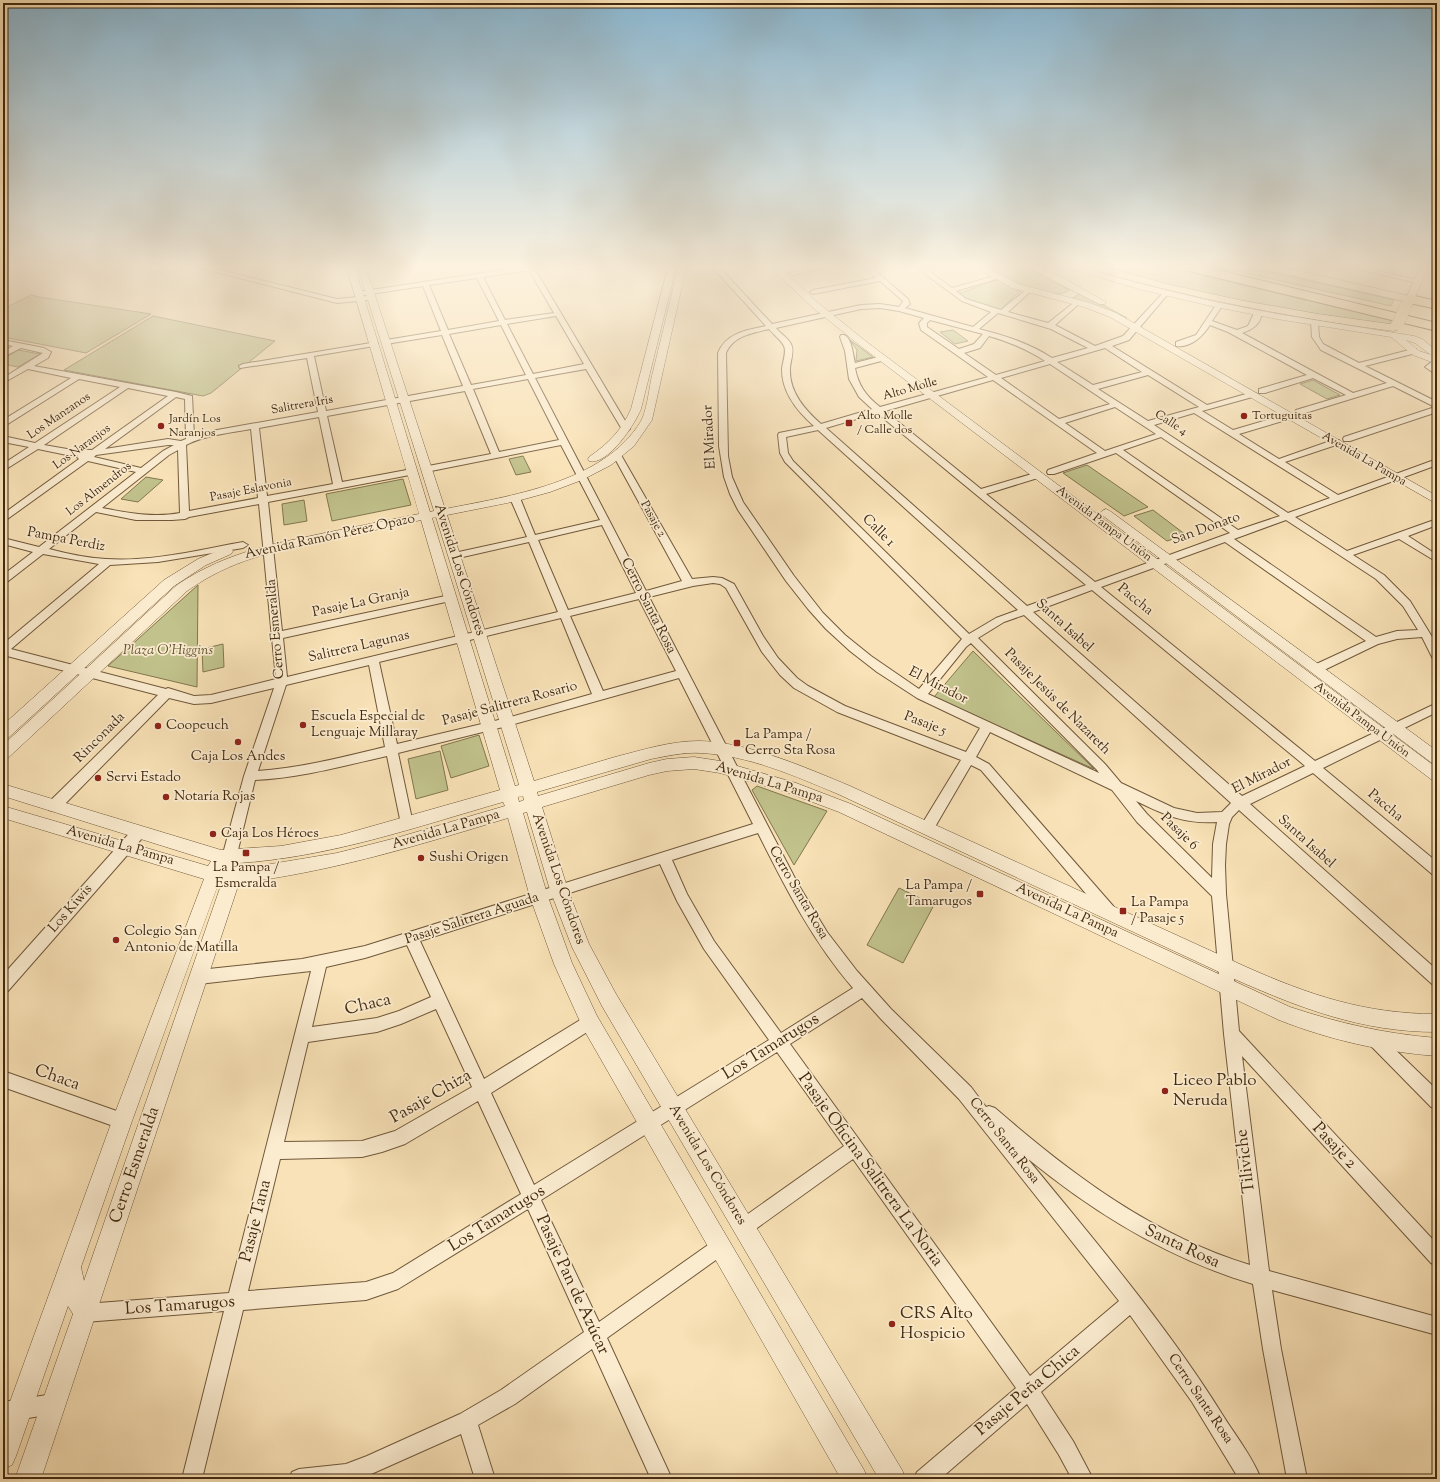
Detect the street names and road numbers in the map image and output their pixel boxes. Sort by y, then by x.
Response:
street label: Alto Molle [881,373,940,405]
street label: Los Manzanos [24,388,95,444]
street label: Salitrera Iris [270,391,335,419]
street label: El Mirador [698,404,722,470]
street label: Calle 4 [1151,406,1191,440]
street label: Los Naranjos [49,420,115,474]
street label: Avenida La Pampa [1318,427,1410,491]
street label: Los Almendros [62,457,136,520]
street label: Pasaje Eslavonia [209,473,294,507]
street label: Avenida Pampa Unión [1052,482,1156,566]
street label: Pasaje 2 [636,497,671,541]
street label: Avenida Los Cóndores [428,501,490,639]
street label: San Donato [1169,507,1243,551]
street label: Avenida Ramón Pérez Opazo [243,509,417,565]
street label: Calle 1 [857,510,899,552]
street label: Pampa Perdiz [25,523,107,557]
street label: Cerro Santa Rosa [615,555,681,658]
street label: Cerro Esmeralda [262,578,290,680]
street label: Paccha [1113,579,1158,621]
street label: Pasaje La Granja [311,583,412,623]
street label: Santa Isabel [1031,595,1097,657]
street label: Salitrera Lagunas [306,626,412,668]
street label: Pasaje Jesús de Nazareth [999,644,1115,760]
street label: El Mirador [905,662,972,710]
street label: Pasaje Salitrera Rosario [440,676,580,732]
street label: Avenida Pampa Unión [1310,678,1414,762]
street label: Pasaje 5 [901,707,949,741]
street label: Rinconada [70,708,130,768]
street label: El Mirador [1229,752,1296,800]
street label: Avenida La Pampa [713,757,826,809]
street label: Paccha [1363,785,1408,827]
street label: Avenida La Pampa [390,805,503,855]
street label: Pasaje 6 [1155,809,1203,855]
street label: Avenida Los Cóndores [526,811,590,947]
street label: Santa Isabel [1273,811,1339,873]
street label: Avenida La Pampa [64,821,177,871]
street label: Cerro Santa Rosa [763,843,833,944]
street label: Avenida La Pampa [1012,878,1122,944]
street label: Los Kiwis [44,880,98,938]
street label: Pasaje Salitrera Aguada [402,888,542,950]
street label: Chaca [342,988,394,1022]
street label: Los Tamarugos [718,1007,824,1086]
street label: Chaca [31,1059,83,1097]
street label: Pasaje Chiza [386,1064,476,1130]
street label: Pasaje Oficina Salitrera La Noria [791,1068,949,1272]
street label: Cerro Santa Rosa [964,1093,1045,1189]
street label: Avenida Los Cóndores [663,1101,751,1229]
street label: Cerro Esmeralda [104,1103,166,1226]
street label: Pasaje 2 [1306,1117,1362,1175]
street label: Tiliviche [1230,1128,1262,1194]
street label: Pasaje Tana [234,1177,278,1265]
street label: Los Tamarugos [444,1179,550,1258]
street label: Pasaje Pan de Azúcar [529,1211,615,1359]
street label: Santa Rosa [1140,1219,1224,1275]
street label: Los Tamarugos [124,1290,236,1322]
street label: Pasaje Peña Chica [970,1340,1086,1442]
street label: Cerro Santa Rosa [1162,1350,1238,1449]

